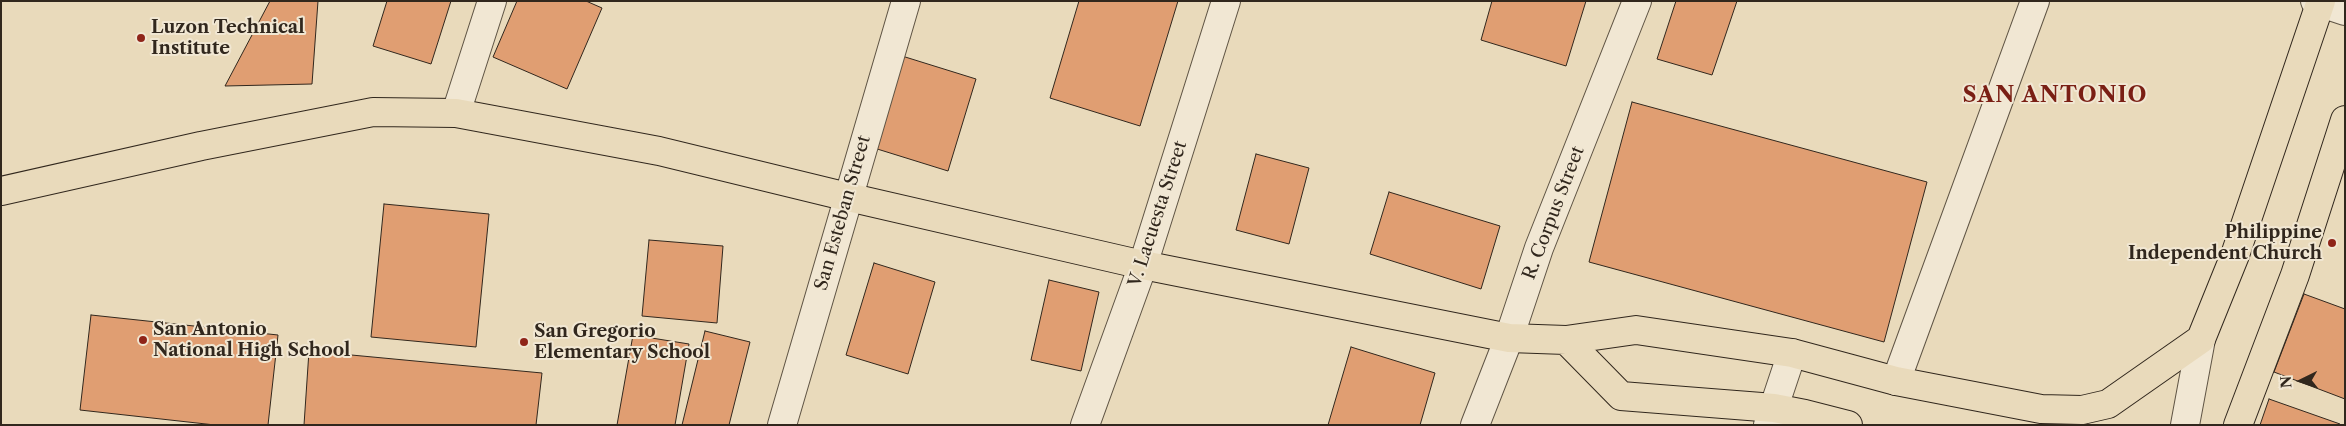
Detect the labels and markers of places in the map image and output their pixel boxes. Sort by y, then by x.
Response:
place label: Luzon Technical Institute [151,17,305,59]
marker: Luzon Technical Institute [135,32,147,44]
place label: Philippine Independent Church [2128,222,2322,264]
marker: Philippine Independent Church [2326,237,2338,249]
place label: San Antonio National High School [153,319,350,362]
place label: San Gregorio Elementary School [534,321,710,364]
marker: San Antonio National High School [137,334,149,346]
marker: San Gregorio Elementary School [518,336,530,348]

